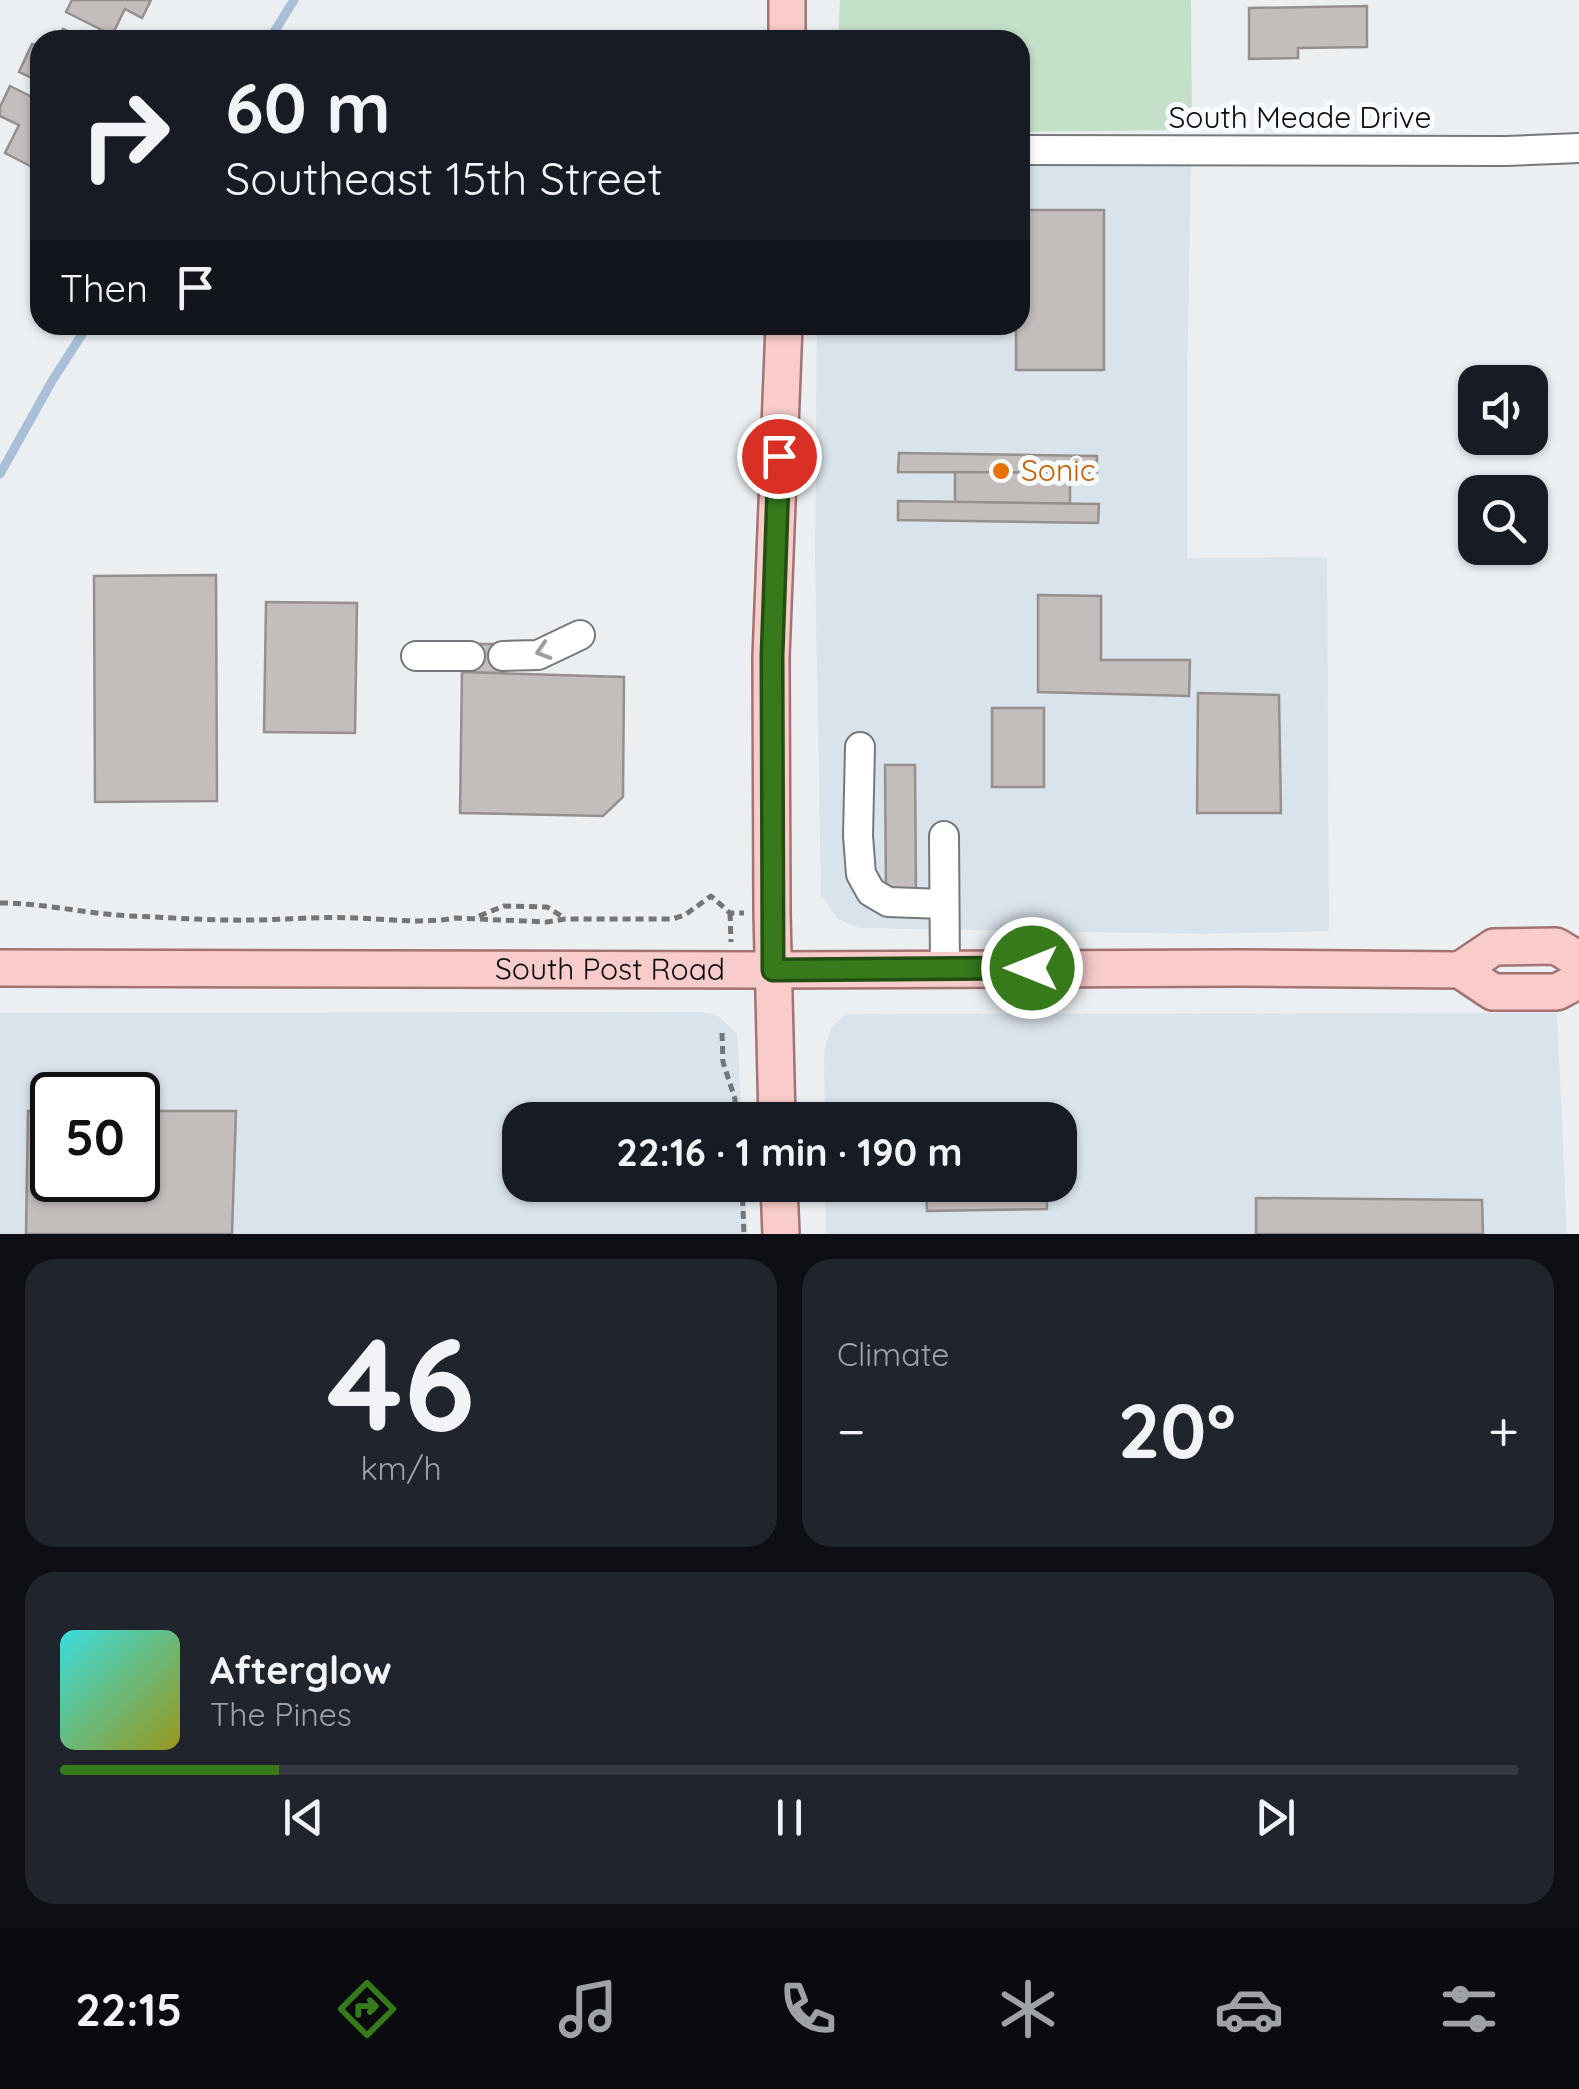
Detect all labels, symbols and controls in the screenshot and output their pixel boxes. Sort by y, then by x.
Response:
text: 60 m [225,63,391,151]
icon: right [60,70,190,200]
street label: South Meade Drive [1168,98,1432,136]
text: Southeast 15th Street [225,150,663,206]
icon: arrive [168,260,223,315]
text: Then [60,264,148,312]
map controls [1458,365,1548,565]
button: sound [1458,365,1548,455]
pin [737,414,822,499]
icon: arrive [752,429,807,484]
place label: Sonic [1021,451,1095,489]
marker: Sonic [990,460,1012,482]
button: search [1458,475,1548,565]
one-way arrow [535,639,552,659]
position arrow [980,916,1084,1020]
street label: South Post Road [495,949,725,988]
speed limit sign: 50 [30,1072,160,1202]
text: 22:16 · 1 min · 190 m [616,1128,963,1176]
text: 46 [327,1301,475,1464]
text: Climate [837,1334,949,1374]
text: 20° [1118,1383,1236,1477]
text: − [837,1396,866,1465]
text: + [1488,1396,1519,1465]
text: km/h [360,1448,442,1488]
text: Afterglow [210,1646,392,1694]
text: The Pines [210,1694,352,1734]
icon: previous [276,1790,331,1845]
icon: pause [762,1790,817,1845]
icon: next [1248,1790,1303,1845]
icon: directions [332,1974,402,2044]
icon: music [553,1974,623,2044]
icon: phone [773,1974,843,2044]
icon: climate [993,1974,1063,2044]
icon: car [1214,1974,1284,2044]
icon: filters [1434,1974,1504,2044]
text: 22:15 [75,1981,182,2037]

